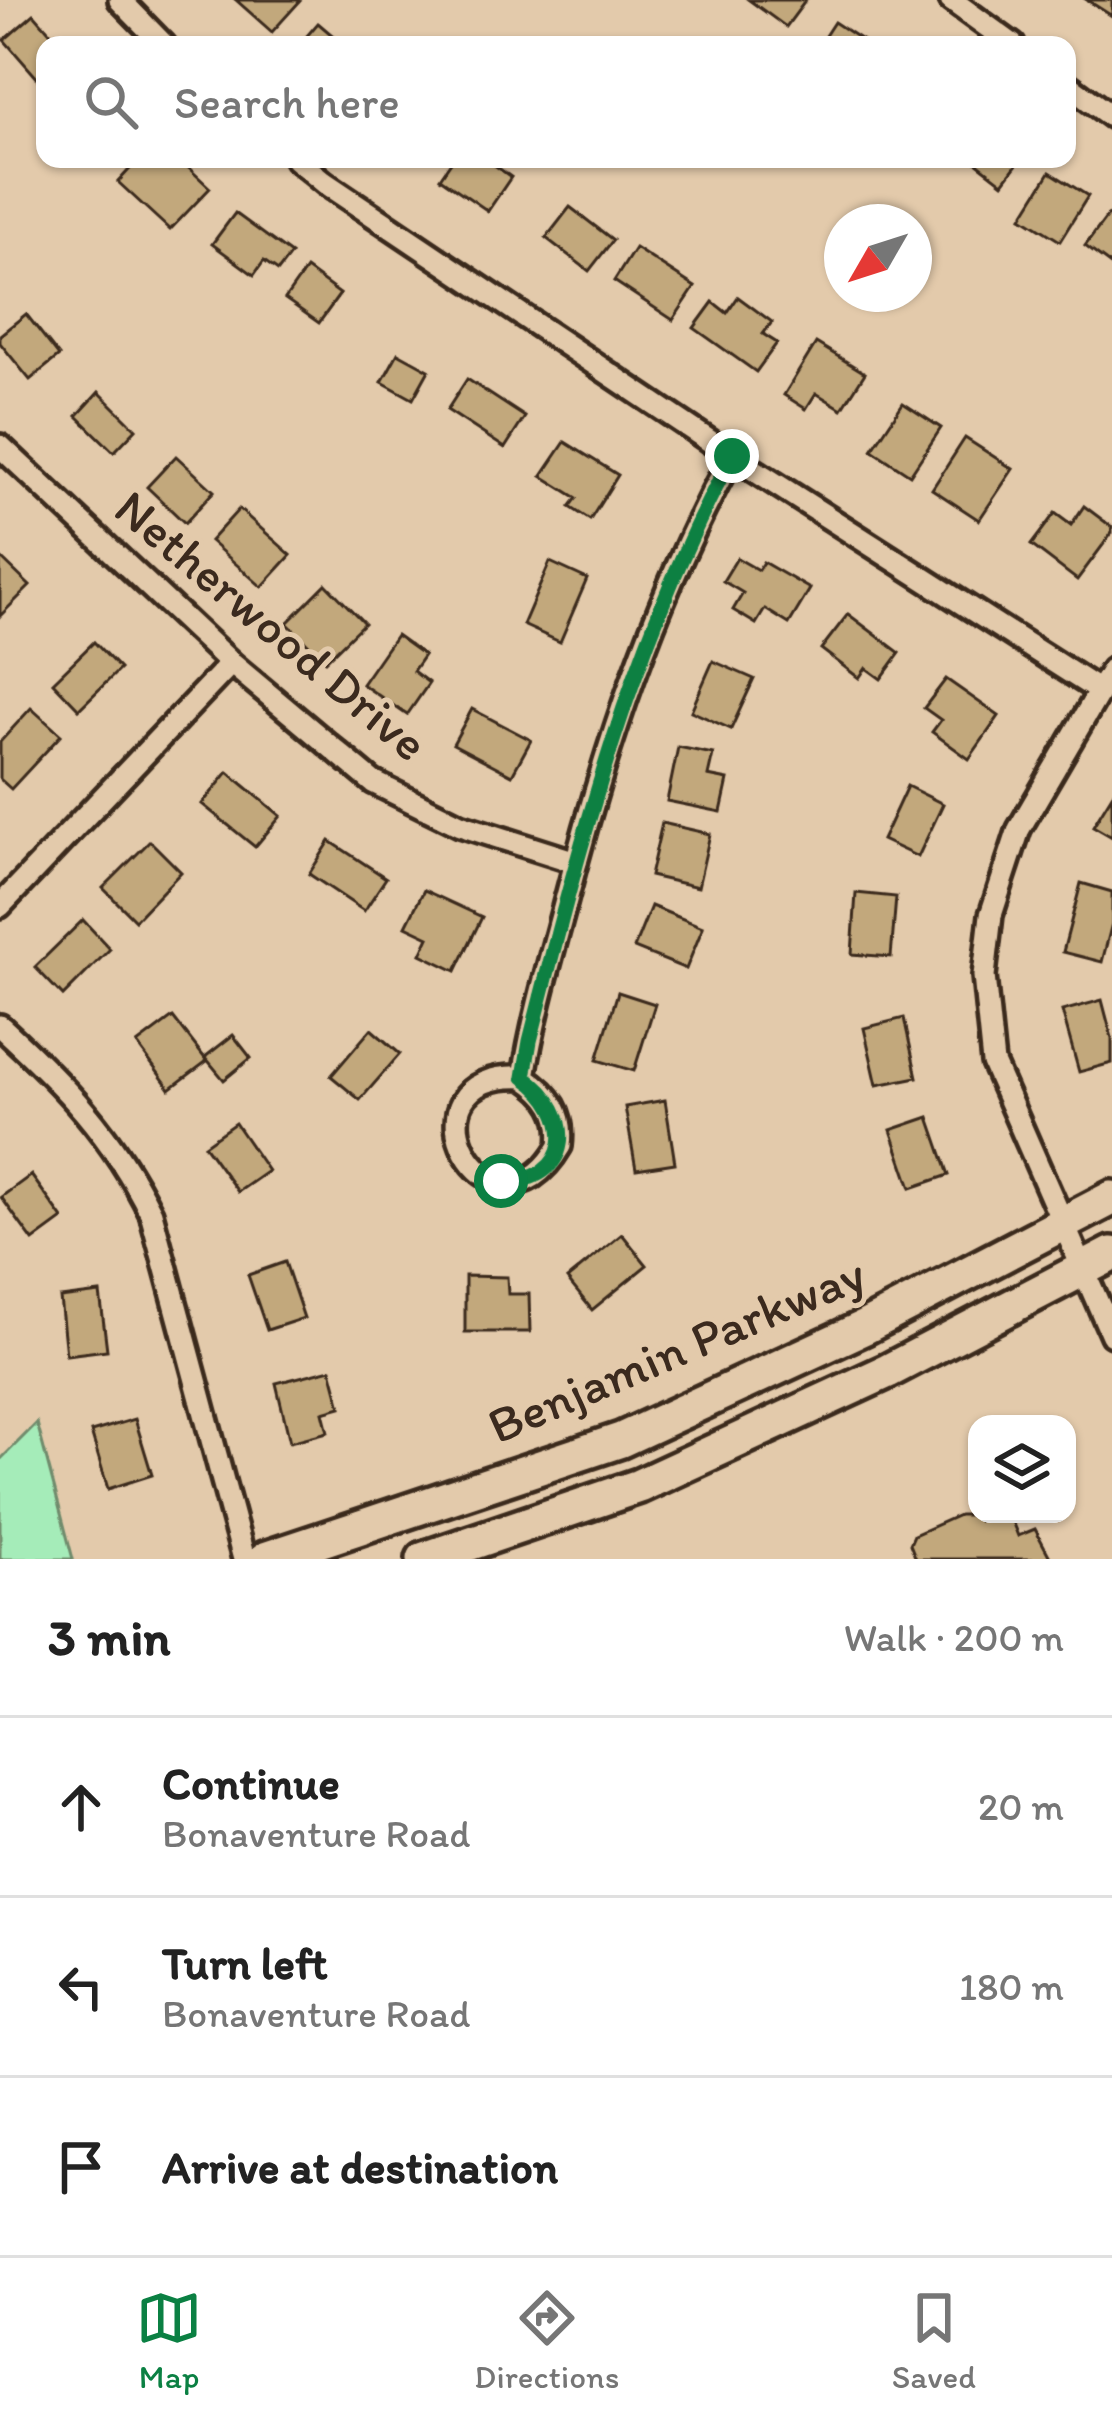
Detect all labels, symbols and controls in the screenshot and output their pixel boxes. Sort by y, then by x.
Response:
search box [36,36,1076,168]
icon: search [78,69,144,135]
text: Search here [174,75,400,129]
north arrow [824,204,932,312]
route end [705,429,759,483]
street label: Netherwood Drive [103,477,440,774]
route start [474,1154,528,1208]
street label: Benjamin Parkway [479,1243,874,1456]
map controls [968,1415,1076,1523]
button: layers [968,1415,1076,1523]
text: 3 min [48,1607,170,1668]
text: Walk · 200 m [844,1614,1064,1661]
text: Continue [162,1756,340,1810]
icon: ahead [48,1774,114,1840]
text: 20 m [978,1783,1064,1830]
text: Bonaventure Road [162,1810,471,1857]
text: Turn left [162,1936,328,1990]
icon: left [48,1954,114,2020]
text: 180 m [959,1963,1064,2010]
text: Bonaventure Road [162,1990,471,2037]
icon: arrive [48,2134,114,2200]
text: Arrive at destination [162,2140,558,2194]
tab: Map [136,2285,202,2396]
tab: Directions [474,2285,619,2396]
tab: Saved [892,2285,976,2396]

